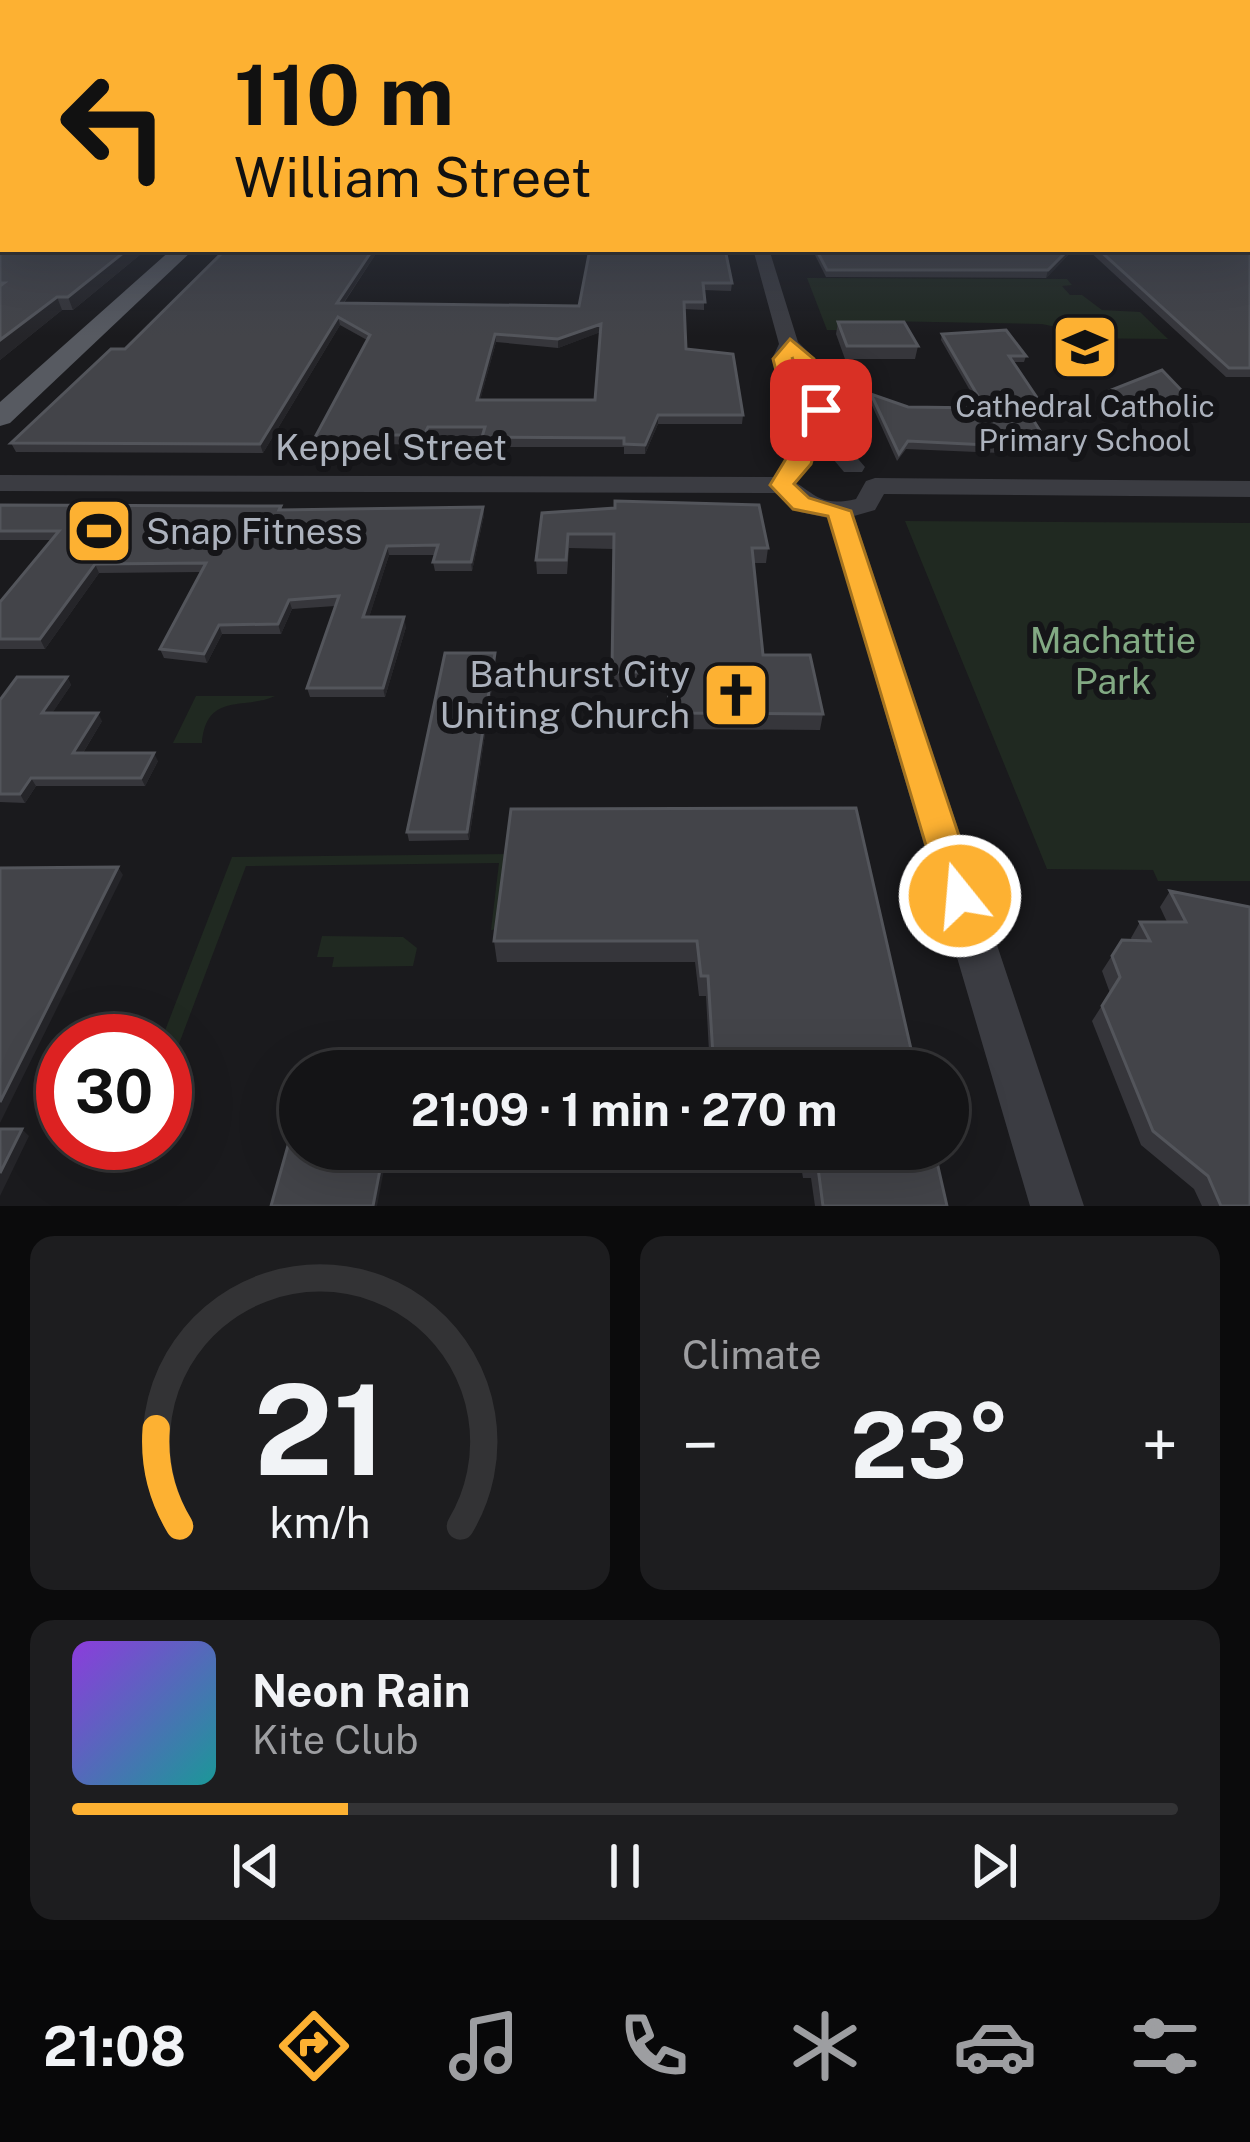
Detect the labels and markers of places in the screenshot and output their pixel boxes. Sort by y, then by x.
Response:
school or university icon: Cathedral Catholic Primary School [1050,312,1120,382]
pin [770,359,872,461]
place label: Cathedral Catholic Primary School [955,388,1215,458]
sports icon: Snap Fitness [64,496,134,566]
place label: Snap Fitness [146,510,362,552]
place label: Bathurst City Uniting Church [439,653,690,736]
church icon: Bathurst City Uniting Church [701,660,771,730]

